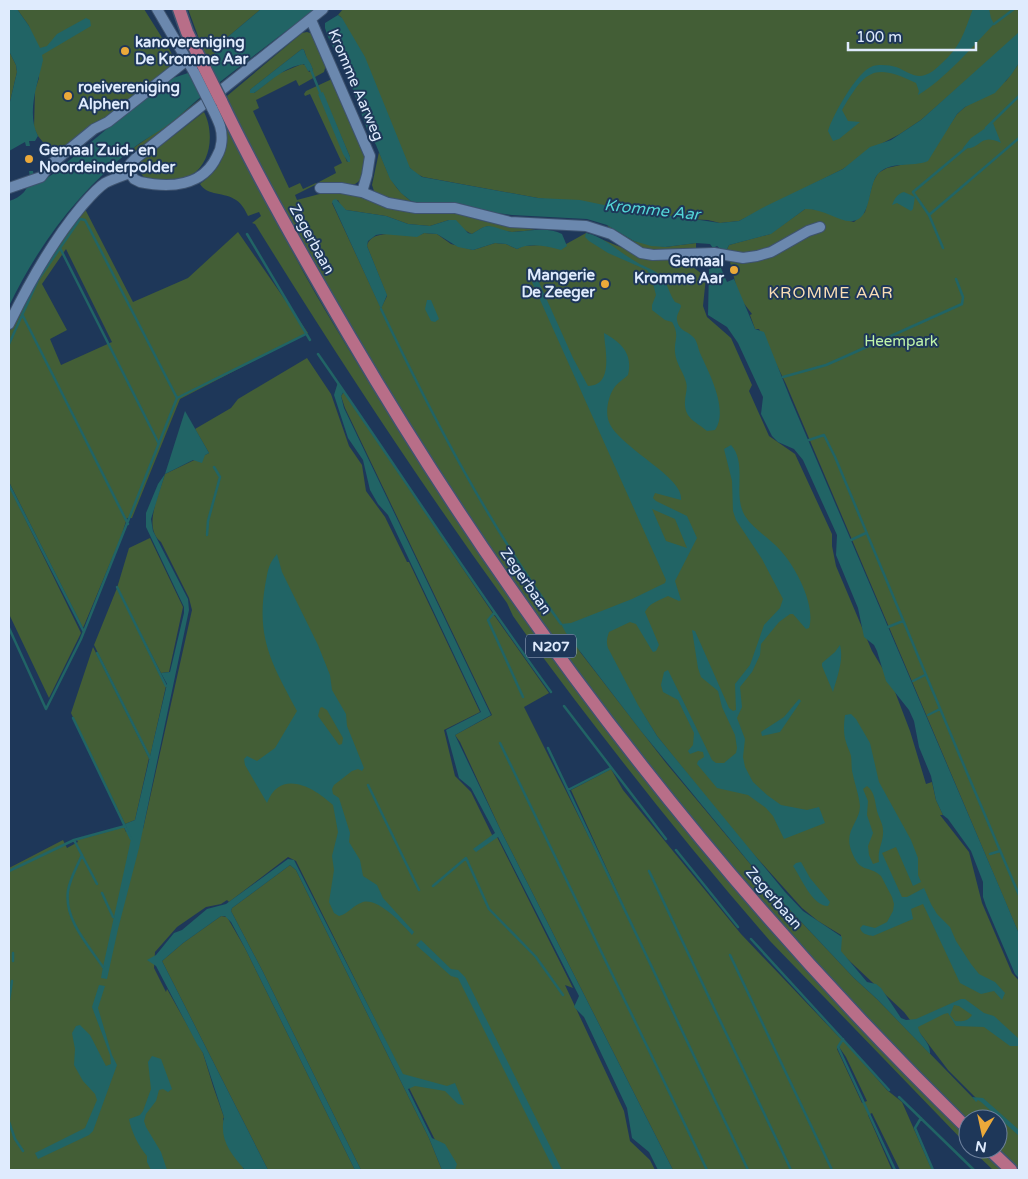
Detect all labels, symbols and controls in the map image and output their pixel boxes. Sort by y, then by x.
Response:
scale bar [848,20,976,52]
street label: Kromme Aarweg [324,26,388,144]
text: 100 m [856,28,902,46]
place label: kanovereniging De Kromme Aar [135,33,249,68]
marker: kanovereniging De Kromme Aar [119,45,131,57]
place label: roeivereniging Alphen [78,78,180,114]
marker: roeivereniging Alphen [62,90,74,102]
place label: Gemaal Zuid- en Noordeinderpolder [39,141,175,177]
marker: Gemaal Zuid- en Noordeinderpolder [23,153,35,165]
water label: Kromme Aar [603,195,703,225]
street label: Zegerbaan [285,201,339,277]
place label: Gemaal Kromme Aar [634,252,724,287]
marker: Gemaal Kromme Aar [728,264,740,276]
place label: Mangerie De Zeeger [521,266,596,302]
marker: Mangerie De Zeeger [599,278,611,290]
district label: KROMME AAR [768,283,894,303]
park label: Heempark [864,332,938,350]
street label: Zegerbaan [496,544,556,618]
road number: N207 [526,634,576,658]
street label: Zegerbaan [742,863,806,933]
north arrow [958,1109,1008,1159]
text: N [974,1137,988,1156]

